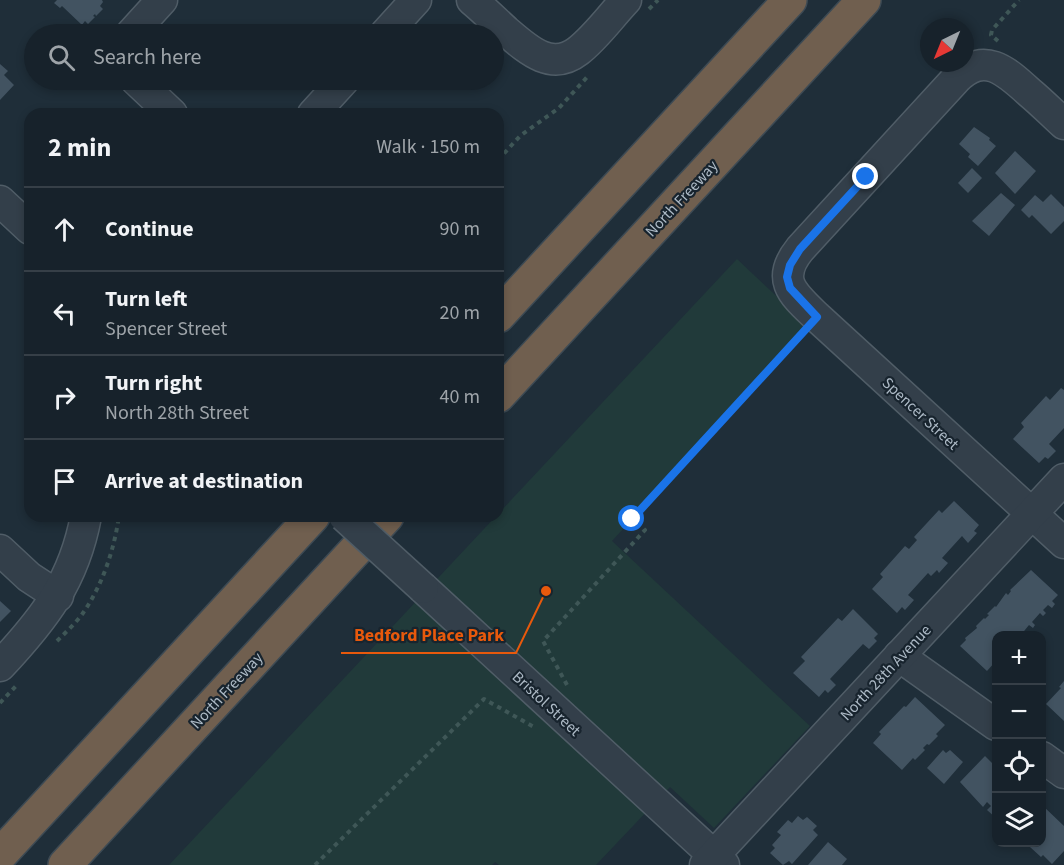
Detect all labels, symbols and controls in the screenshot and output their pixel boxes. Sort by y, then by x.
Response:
north arrow [920,18,974,72]
search box [24,24,504,90]
icon: search [45,41,78,74]
text: Search here [93,41,201,73]
text: 2 min [48,129,111,166]
text: Walk · 150 m [376,133,480,161]
street label: North Freeway [640,155,723,242]
route end [852,163,878,189]
icon: ahead [48,213,81,246]
text: Continue [105,213,194,245]
text: 90 m [440,215,480,243]
text: Turn left [105,283,187,315]
icon: left [48,297,81,330]
text: 20 m [440,299,480,327]
text: Spencer Street [105,315,227,343]
text: Turn right [105,367,202,399]
street label: Spencer Street [877,372,964,456]
icon: right [48,381,81,414]
text: 40 m [440,383,480,411]
text: North 28th Street [105,399,249,427]
icon: arrive [48,465,81,498]
text: Arrive at destination [105,465,303,497]
route start [618,505,644,531]
callout: Bedford Place Park [341,617,516,653]
street label: North 28th Avenue [835,620,936,726]
text: Bedford Place Park [354,623,504,648]
map controls [992,631,1046,847]
button: + [992,631,1046,685]
street label: North Freeway [185,647,268,734]
street label: Bristol Street [507,666,586,742]
button: − [992,685,1046,739]
button: locate [992,739,1046,793]
button: layers [992,793,1046,847]

